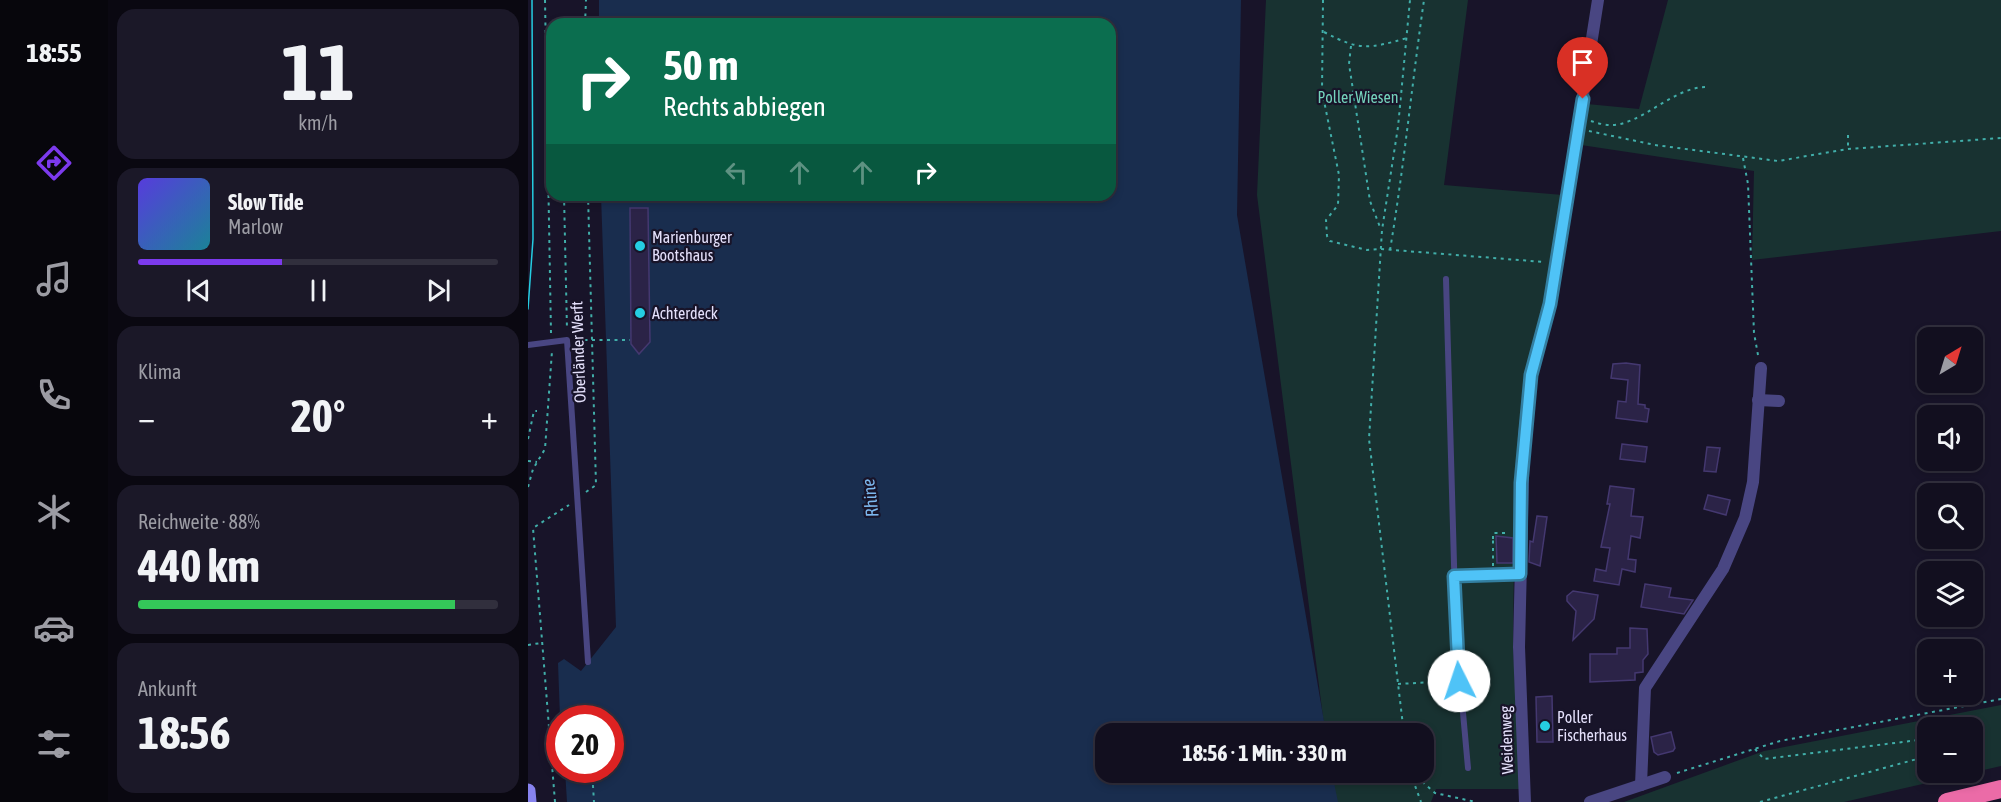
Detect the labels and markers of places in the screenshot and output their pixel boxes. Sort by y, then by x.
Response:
pin [1557,37,1608,99]
place label: Marienburger Bootshaus [652,228,732,264]
marker: Marienburger Bootshaus [633,239,647,253]
place label: Achterdeck [652,304,718,322]
marker: Achterdeck [633,306,647,320]
place label: Poller Fischerhaus [1557,708,1627,744]
marker: Poller Fischerhaus [1538,719,1552,733]

